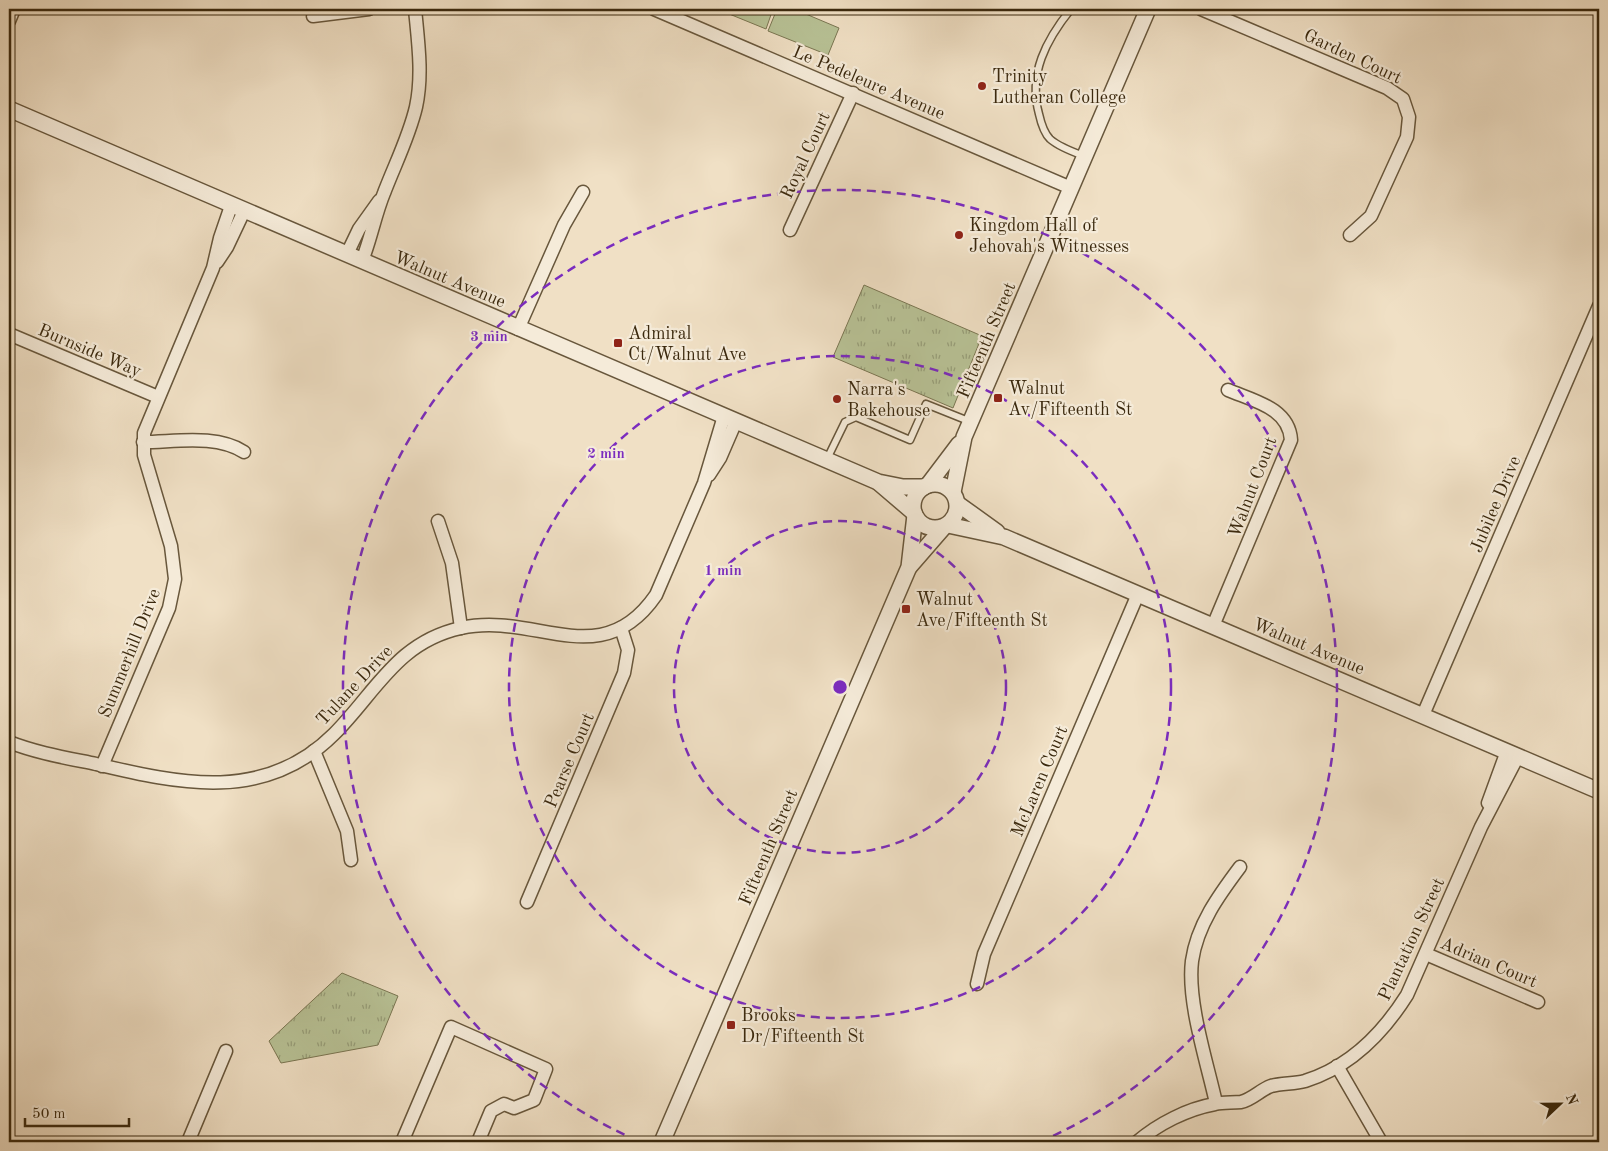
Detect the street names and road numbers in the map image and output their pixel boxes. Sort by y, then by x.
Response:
street label: Garden Court [1301,26,1404,87]
street label: Le Pedeleure Avenue [790,43,947,123]
street label: Royal Court [778,109,834,202]
street label: Walnut Avenue [391,248,508,312]
street label: Fifteenth Street [954,280,1020,401]
street label: Burnside Way [35,321,144,381]
street label: Walnut Court [1225,434,1280,540]
street label: Jubilee Drive [1467,453,1524,555]
street label: Summerhill Drive [96,586,164,721]
street label: Walnut Avenue [1250,615,1367,679]
street label: Tulane Drive [313,642,396,729]
street label: Pearse Court [542,710,598,811]
street label: McLaren Court [1008,723,1071,839]
street label: Fifteenth Street [736,787,802,908]
street label: Plantation Street [1376,875,1448,1004]
street label: Adrian Court [1438,934,1540,991]

